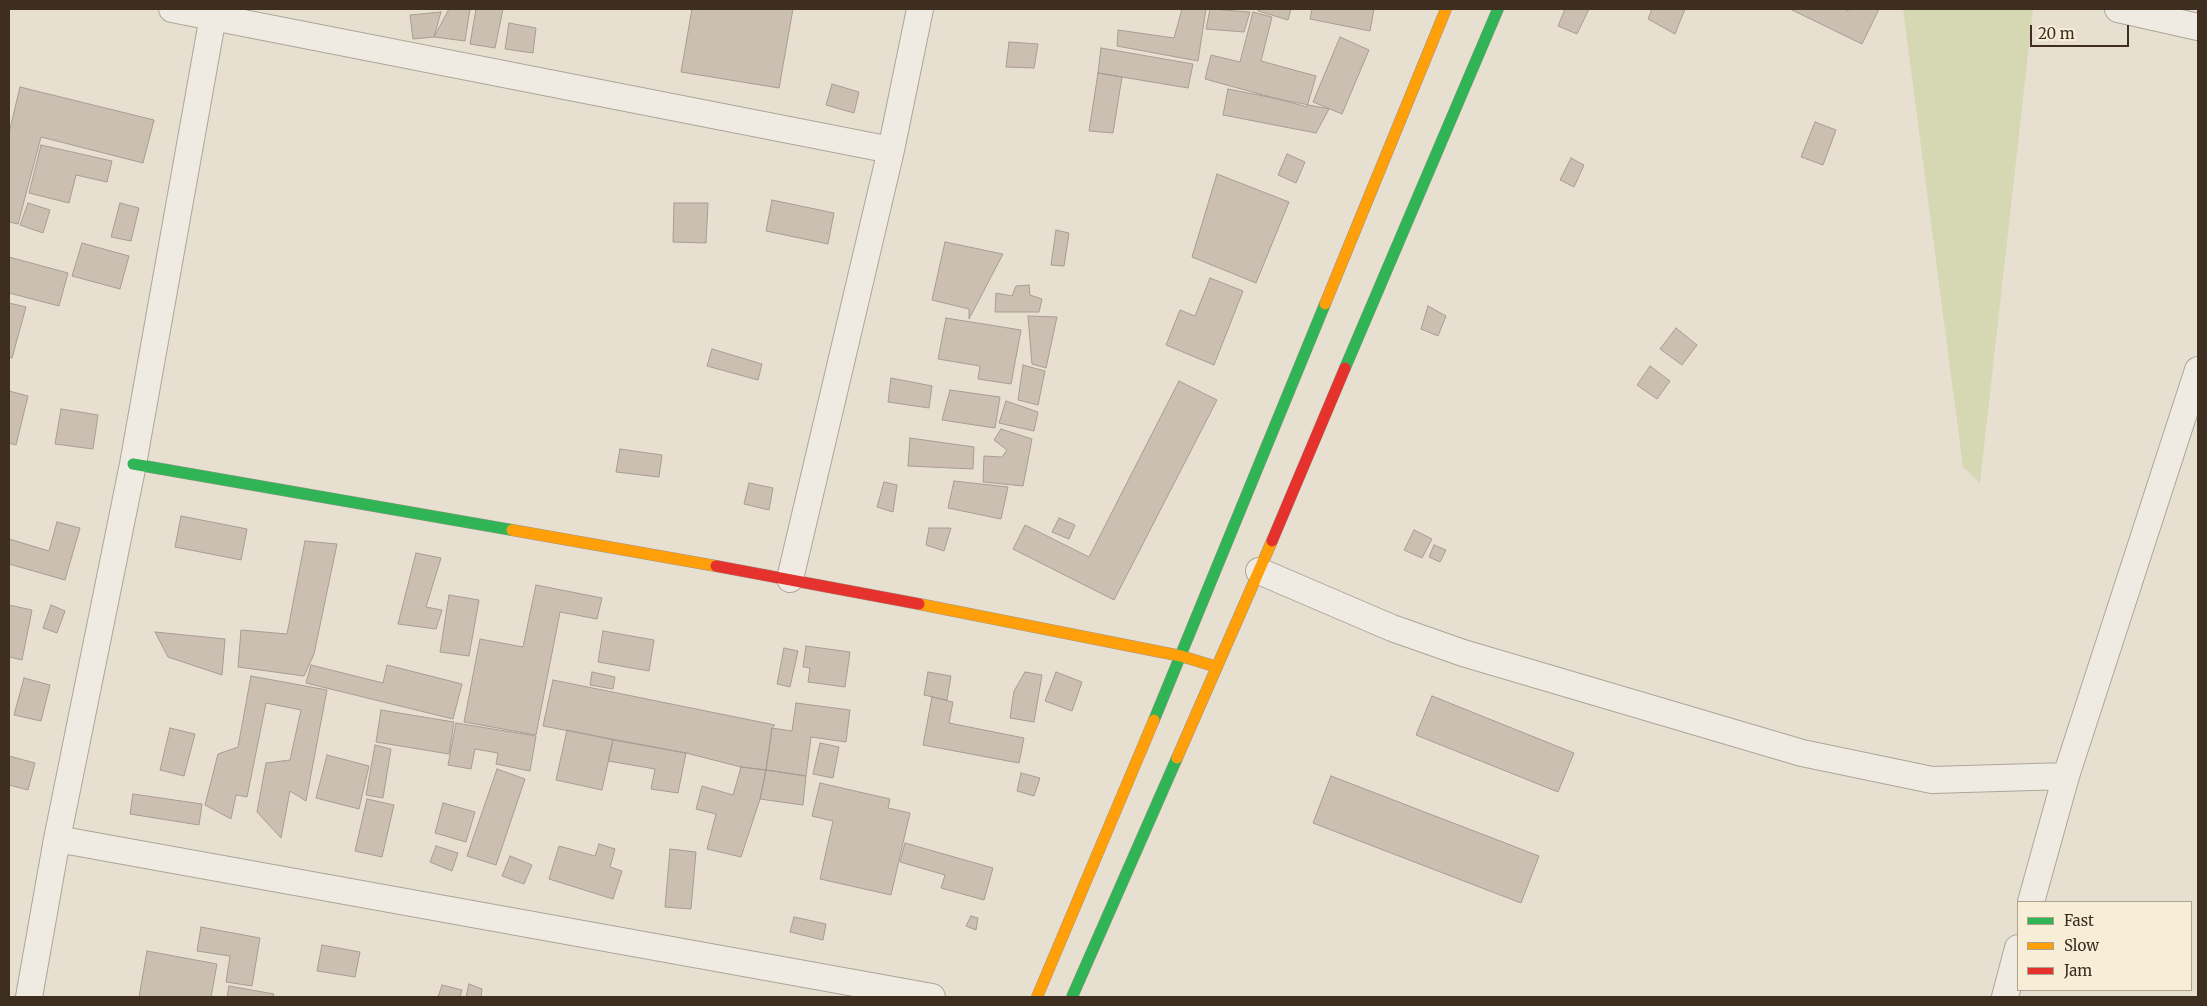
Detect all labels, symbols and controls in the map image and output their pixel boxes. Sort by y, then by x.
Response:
scale bar [2032,15,2131,47]
text: 20 m [2038,24,2075,43]
legend [2017,901,2192,991]
text: Fast [2064,911,2094,930]
text: Slow [2064,936,2099,955]
text: Jam [2064,961,2092,980]

